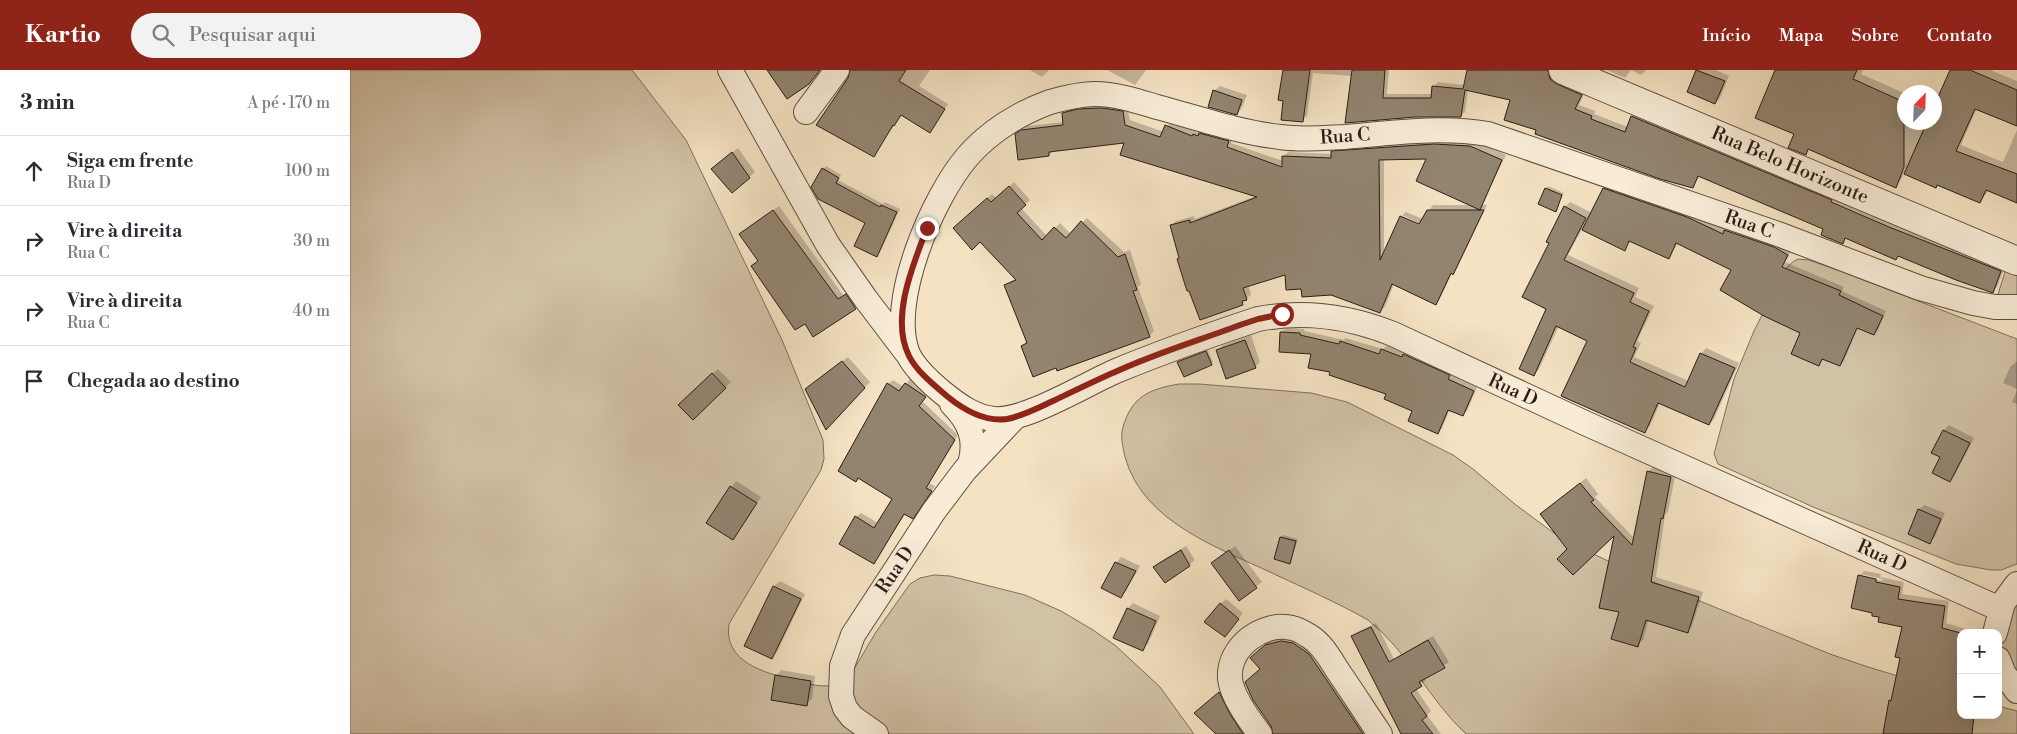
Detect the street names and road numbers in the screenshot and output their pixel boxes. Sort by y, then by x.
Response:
street label: Rua Belo Horizonte [1708,121,1872,209]
street label: Rua C [1319,122,1371,150]
street label: Rua C [1721,204,1777,244]
street label: Rua D [1484,368,1542,412]
street label: Rua D [1853,534,1911,578]
street label: Rua D [870,542,920,598]

